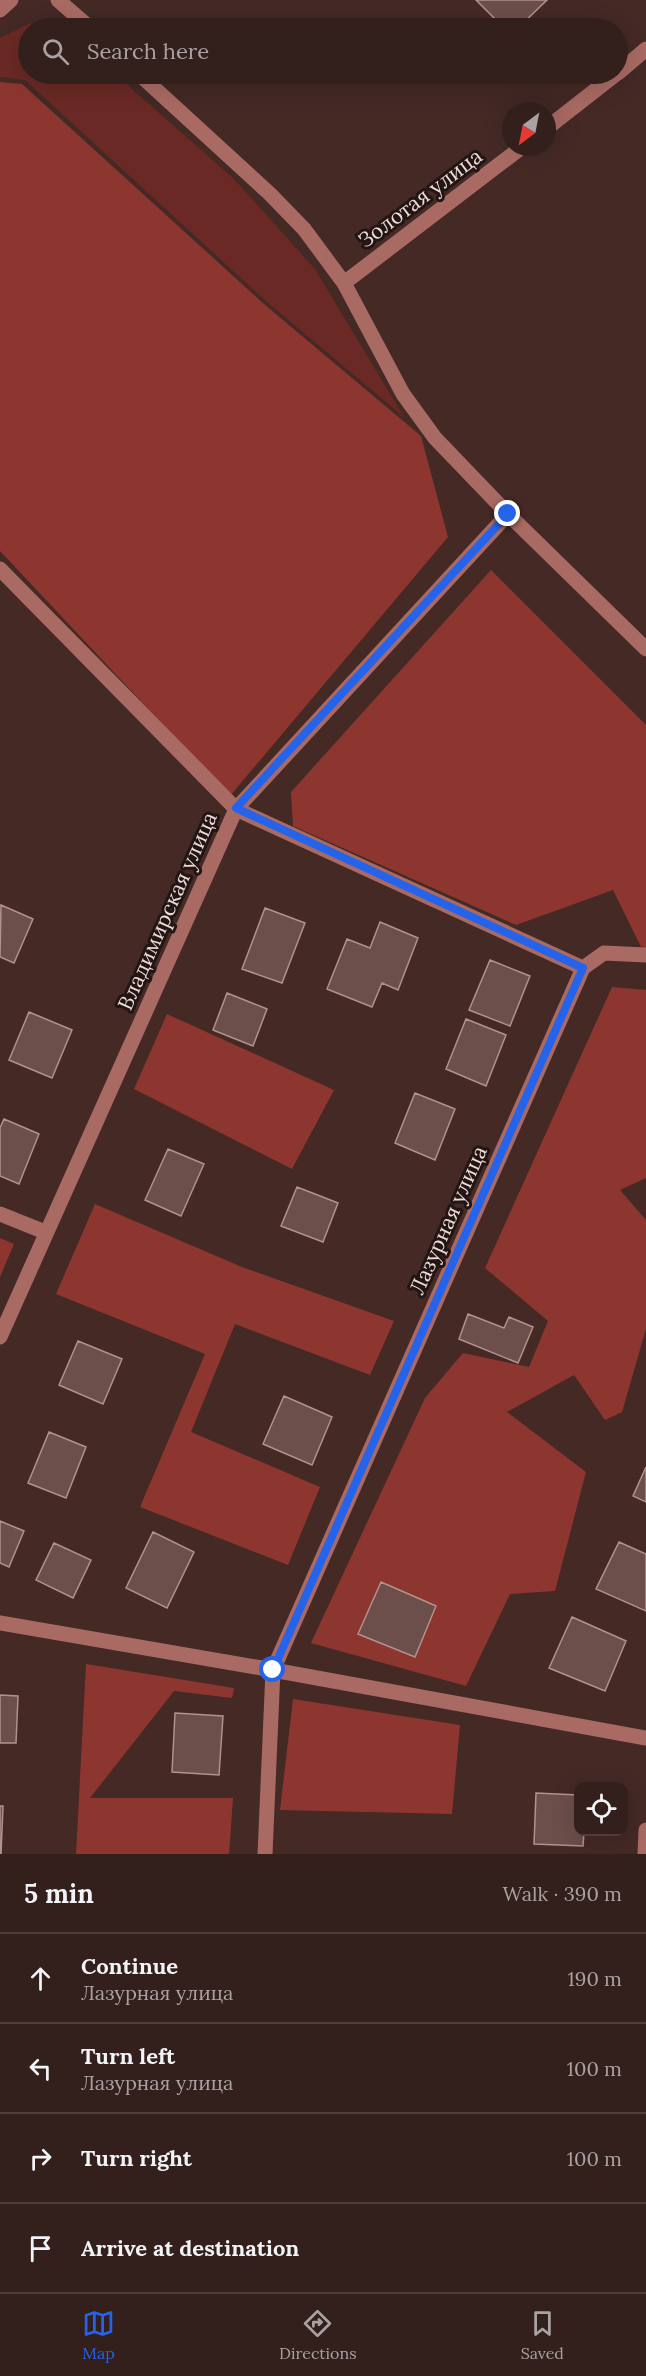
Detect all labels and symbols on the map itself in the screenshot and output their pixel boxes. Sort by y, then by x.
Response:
north arrow [502,102,556,156]
street label: Золотая улица [353,142,488,253]
route end [494,500,520,526]
street label: Владимирская улица [111,808,223,1014]
street label: Лазурная улица [403,1141,493,1299]
route start [259,1656,285,1682]

